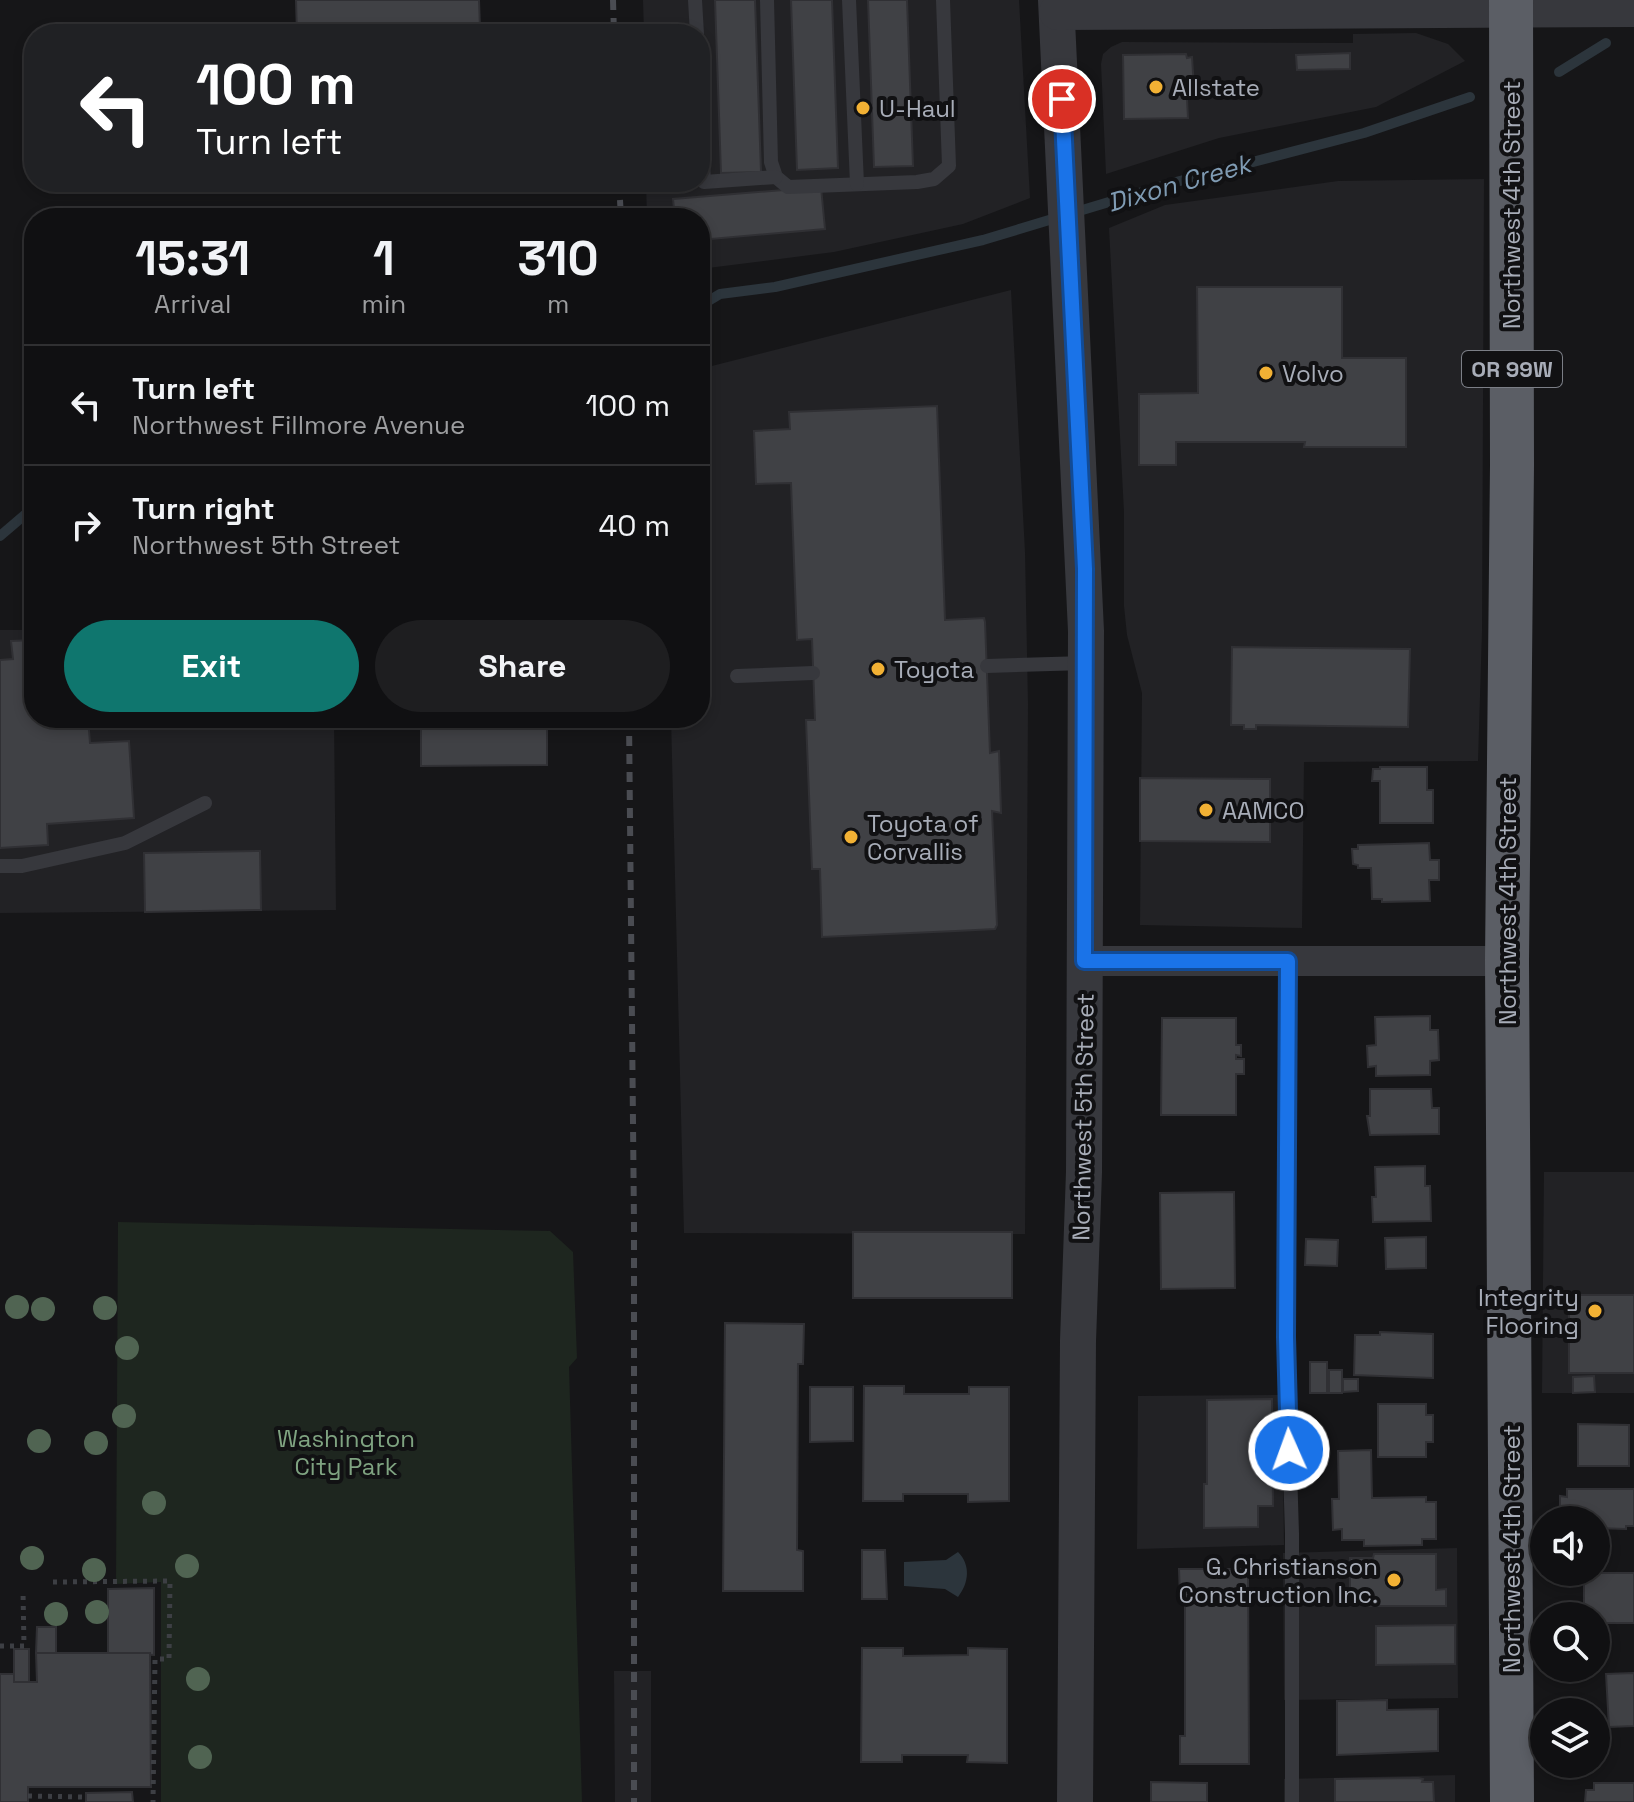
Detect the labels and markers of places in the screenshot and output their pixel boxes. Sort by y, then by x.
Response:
pin [1028,65,1096,133]
place label: Allstate [1172,72,1260,103]
marker: Allstate [1147,78,1165,96]
place label: U-Haul [879,93,956,124]
marker: U-Haul [854,99,872,117]
place label: Volvo [1282,358,1344,389]
marker: Volvo [1257,364,1275,382]
place label: Toyota [894,654,975,685]
marker: Toyota [869,660,887,678]
place label: AAMCO [1222,795,1304,826]
marker: AAMCO [1197,801,1215,819]
place label: Toyota of Corvallis [867,808,979,867]
marker: Toyota of Corvallis [842,828,860,846]
place label: Integrity Flooring [1478,1282,1579,1341]
marker: Integrity Flooring [1586,1302,1604,1320]
place label: G. Christianson Construction Inc. [1179,1551,1378,1610]
marker: G. Christianson Construction Inc. [1385,1571,1403,1589]

